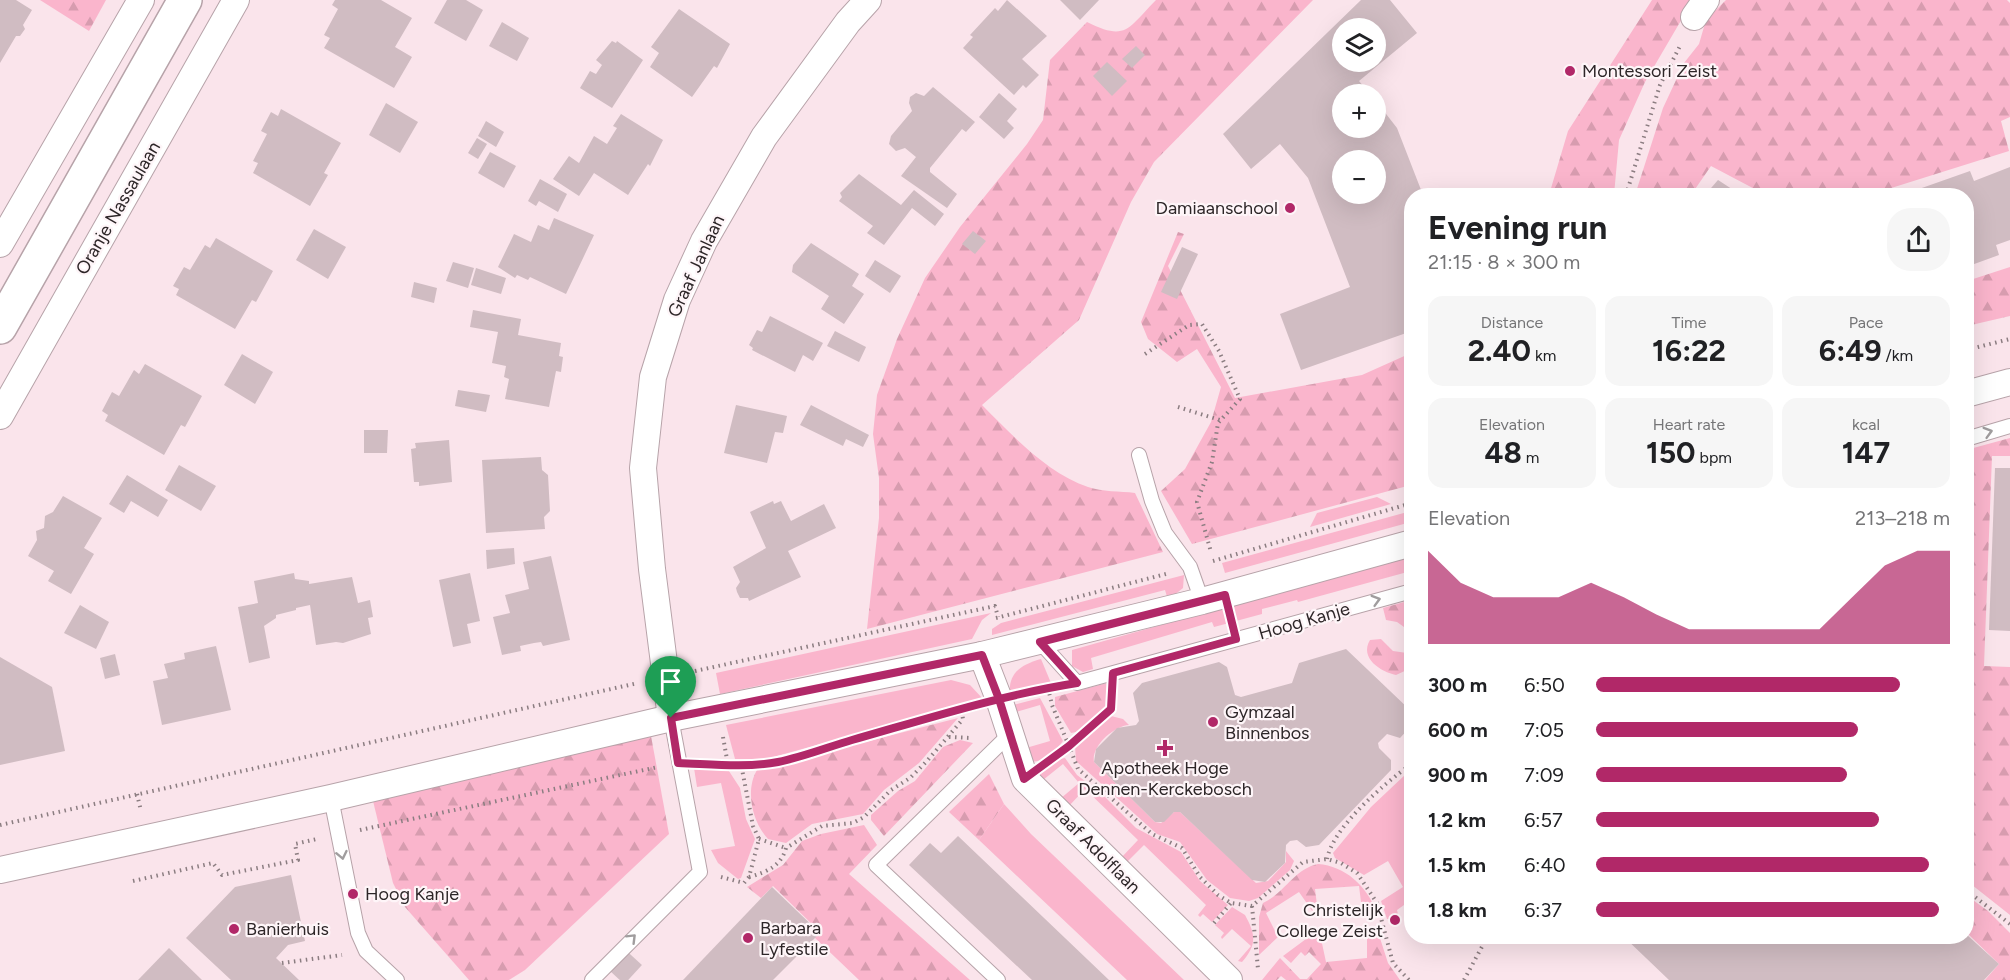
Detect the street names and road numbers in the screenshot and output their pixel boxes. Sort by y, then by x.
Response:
street label: Oranje Nassaulaan [71,138,165,278]
street label: Graaf Janlaan [663,211,729,321]
street label: Hoog Kanje [1256,597,1352,645]
street label: Graaf Adolflaan [1041,794,1145,898]

